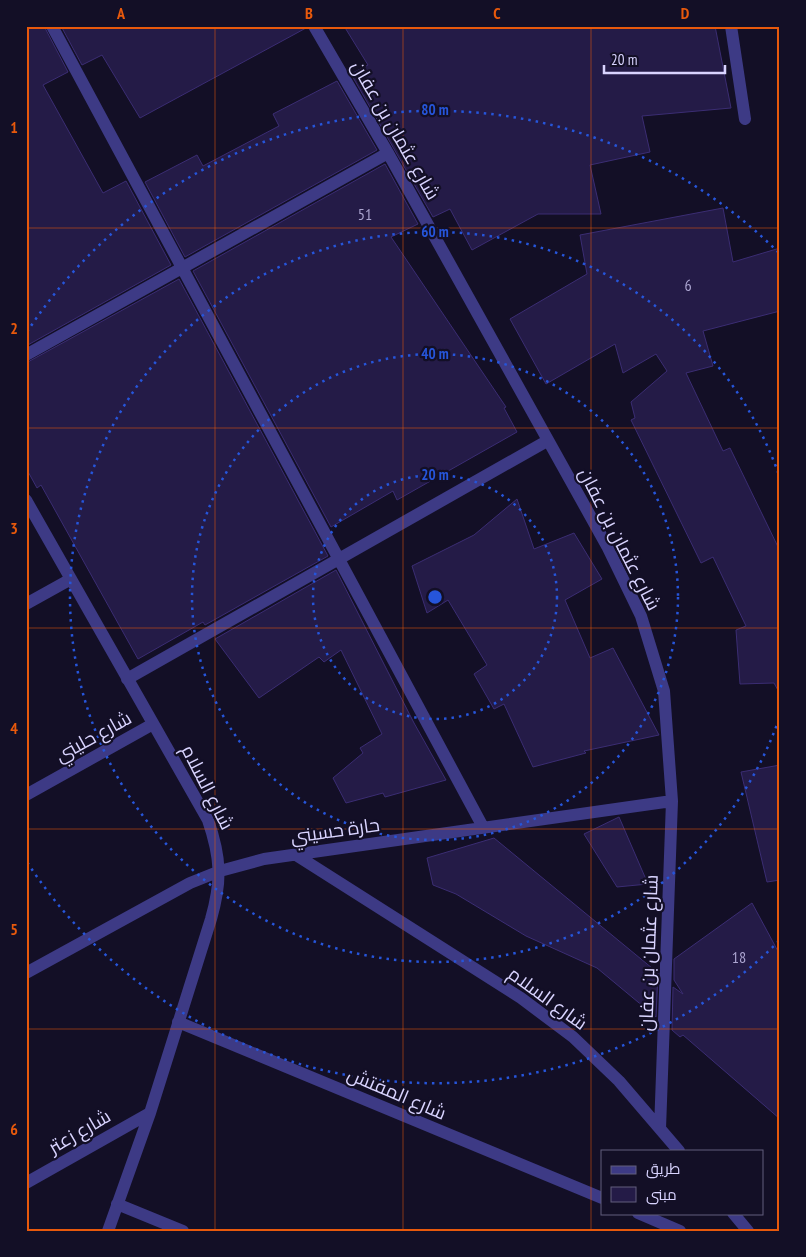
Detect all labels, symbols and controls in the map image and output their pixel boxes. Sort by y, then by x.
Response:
text: A [116,3,126,23]
text: B [305,3,313,23]
text: C [493,3,501,23]
text: D [681,3,690,23]
scale bar [604,42,725,74]
text: 20 m [611,50,637,69]
street label: شارع عثمان بن عفان [345,56,446,205]
text: 80 m [421,100,449,119]
text: 1 [10,117,18,137]
house number: 51 [358,204,372,224]
text: 60 m [421,222,449,241]
house number: 6 [684,275,692,295]
text: 2 [10,318,18,338]
text: 40 m [421,344,449,363]
street label: شارع عثمان بن عفان [572,464,666,615]
text: 20 m [421,465,449,484]
text: 3 [10,518,18,538]
centre of rings [426,588,444,606]
street label: شارع حليني [50,705,137,769]
text: 4 [10,718,18,738]
street label: شارع السلام [175,740,240,834]
street label: حارة حسيني [289,812,382,851]
street label: شارع عثمان بن عفان [633,874,665,1032]
text: 5 [10,919,18,939]
house number: 18 [732,947,746,967]
street label: شارع السلام [502,961,592,1036]
street label: شارع المفتش [343,1061,450,1126]
street label: شارع زعتر [43,1104,116,1161]
text: 6 [10,1119,18,1139]
legend [601,1150,764,1214]
text: طريق [646,1159,680,1179]
text: مبنى [646,1185,677,1205]

